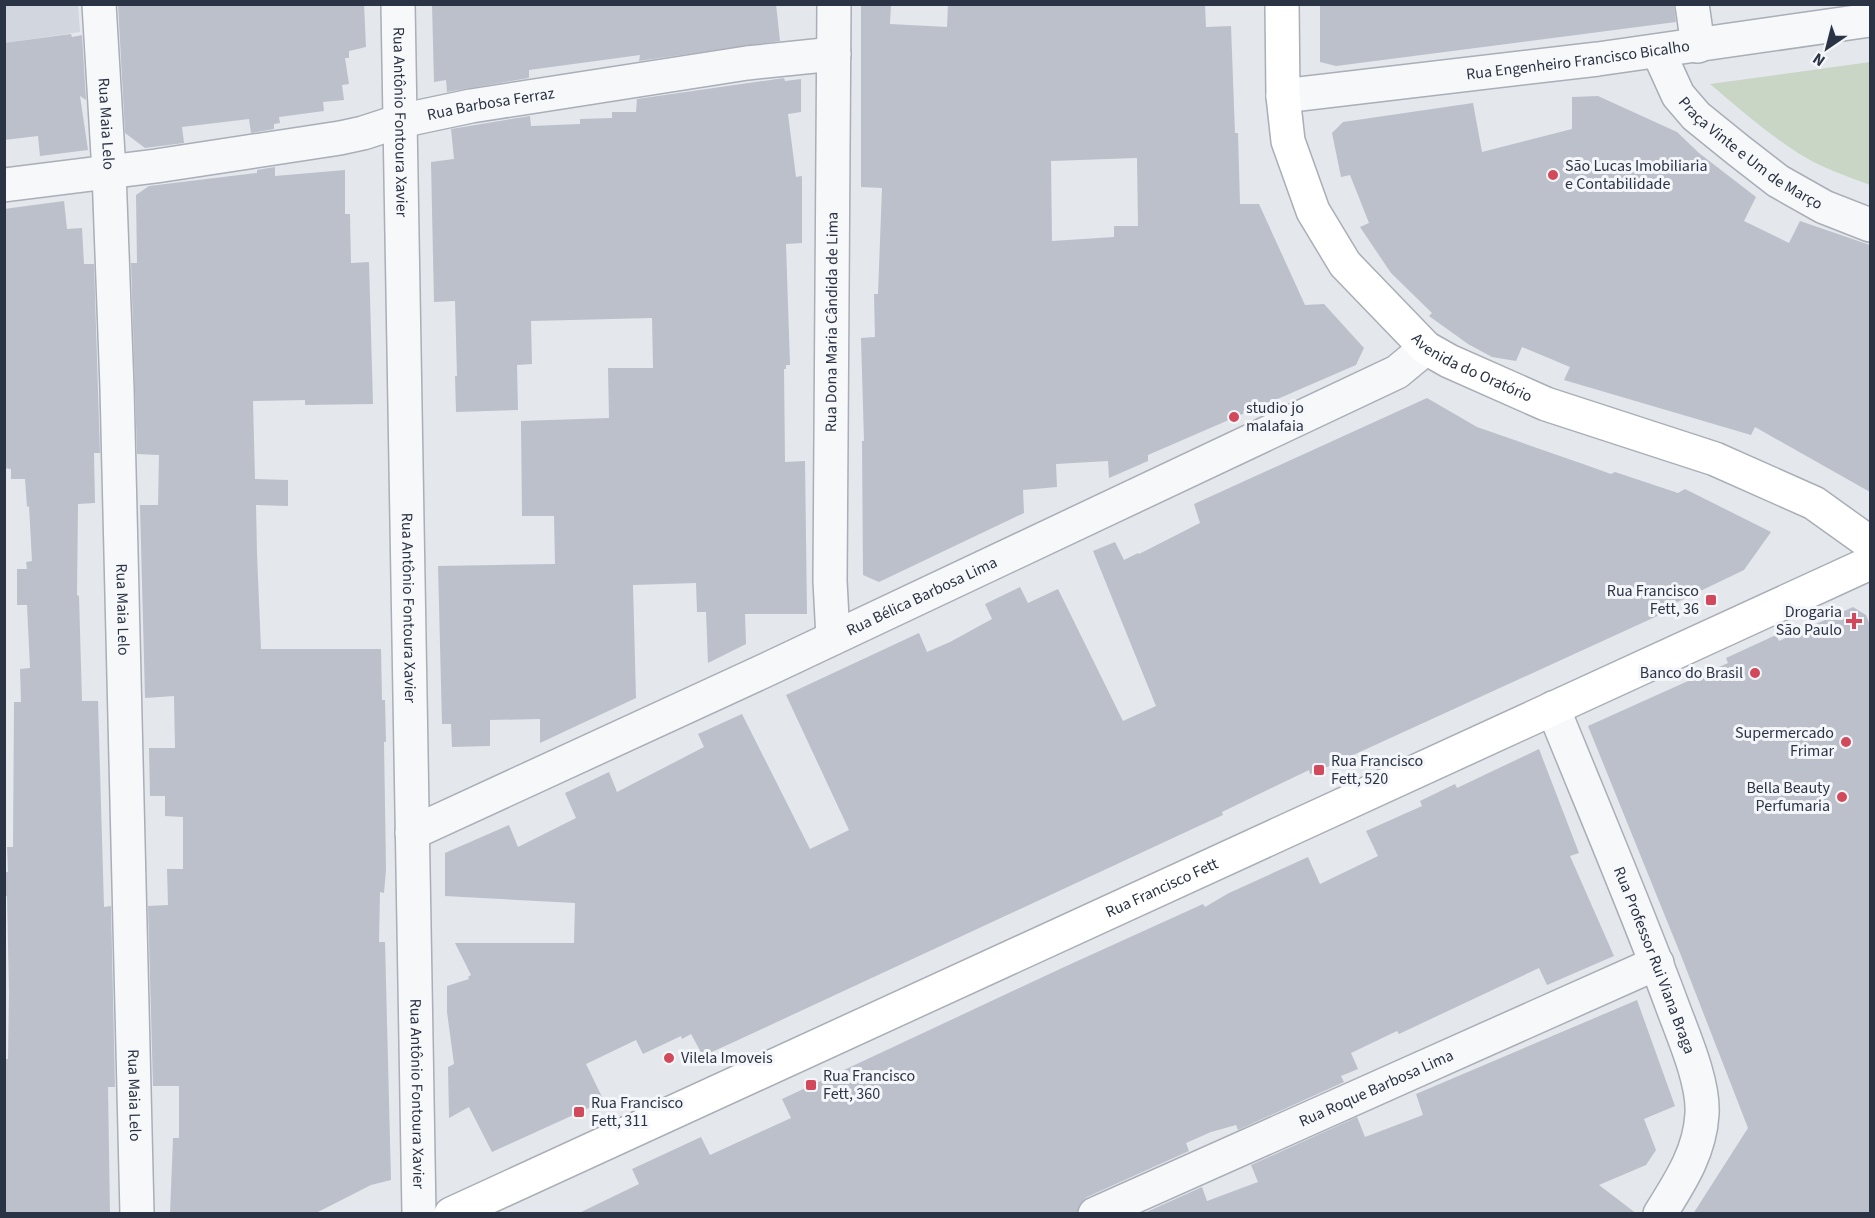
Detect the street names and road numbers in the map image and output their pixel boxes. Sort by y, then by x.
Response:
street label: Rua Antônio Fontoura Xavier [387,27,413,218]
street label: Rua Engenheiro Francisco Bicalho [1465,35,1691,85]
street label: Rua Maia Lelo [92,77,120,171]
street label: Rua Barbosa Ferraz [425,82,556,126]
street label: Praça Vinte e Um de Março [1673,92,1827,215]
street label: Rua Dona Maria Cândida de Lima [820,212,844,432]
street label: Avenida do Oratório [1406,328,1536,408]
street label: Rua Antônio Fontoura Xavier [396,513,421,704]
street label: Rua Bélica Barbosa Lima [843,551,1001,641]
street label: Rua Maia Lelo [110,563,134,656]
street label: Rua Francisco Fett [1102,852,1222,923]
street label: Rua Professor Rui Viana Braga [1608,863,1700,1057]
street label: Rua Antônio Fontoura Xavier [404,998,430,1190]
street label: Rua Roque Barbosa Lima [1295,1044,1457,1133]
street label: Rua Maia Lelo [122,1049,146,1142]

